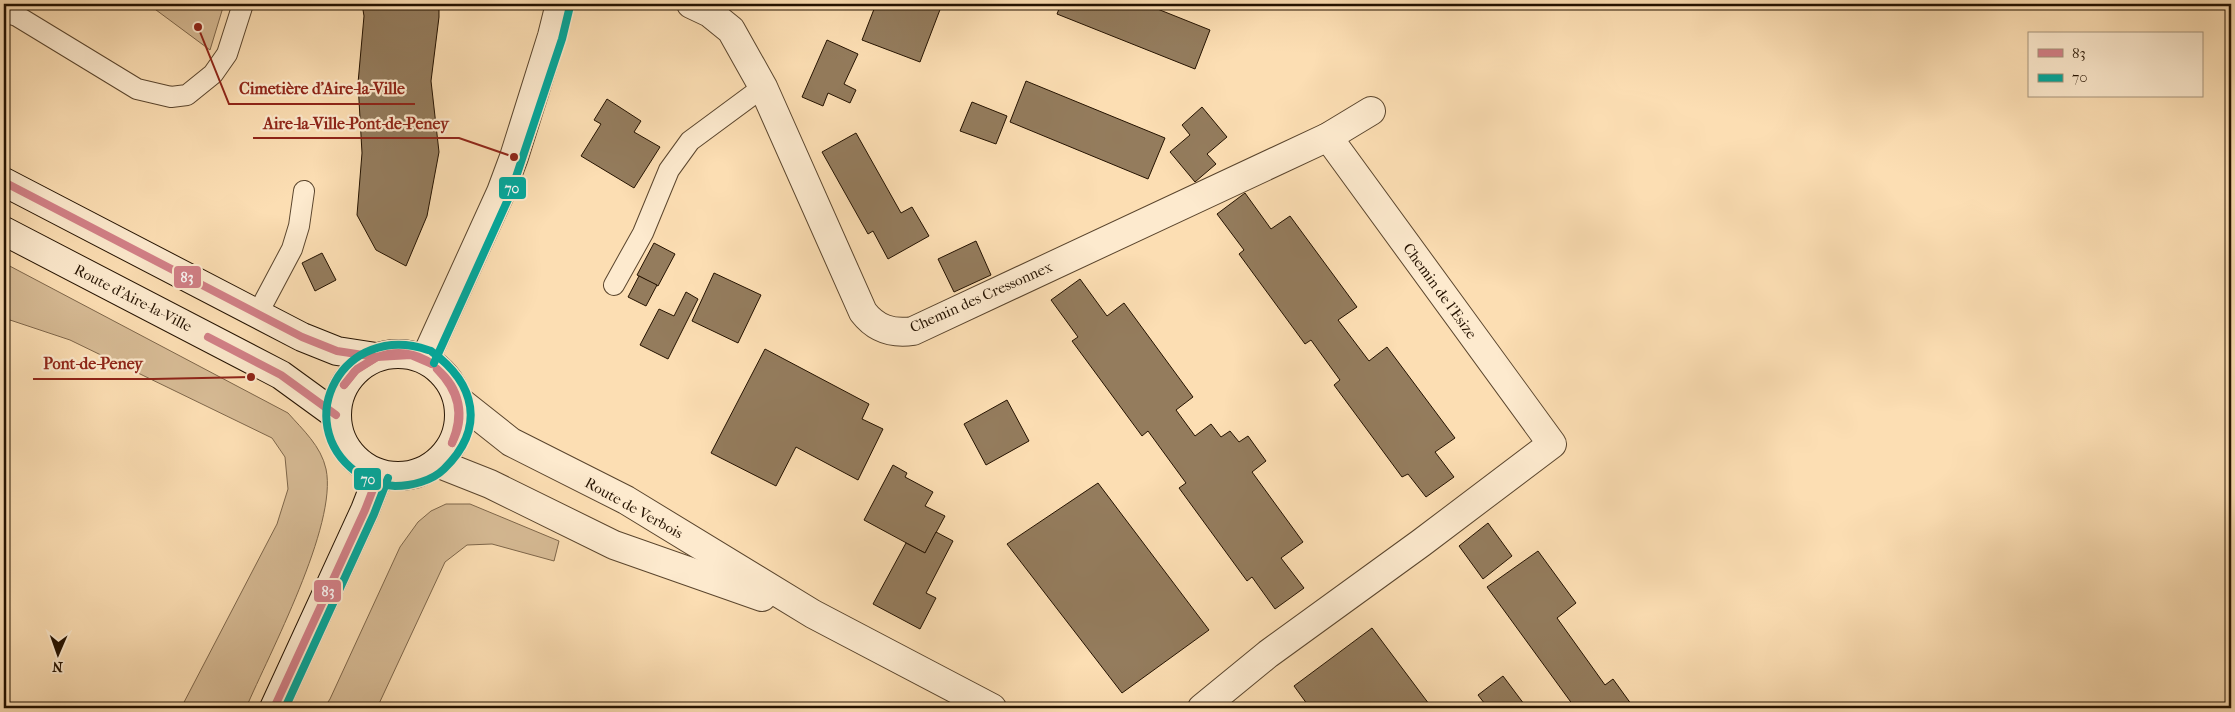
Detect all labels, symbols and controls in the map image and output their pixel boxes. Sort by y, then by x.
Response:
legend [2028,32,2202,98]
text: 83 [2072,44,2086,62]
text: 70 [2072,68,2087,86]
callout: Cimetière d'Aire-la-Ville [229,73,415,104]
text: Cimetière d'Aire-la-Ville [239,79,405,98]
callout: Aire-la-Ville-Pont-de-Peney [253,107,459,138]
text: Aire-la-Ville-Pont-de-Peney [262,114,450,134]
line badge: 70 [498,176,527,200]
text: 70 [504,180,519,197]
street label: Chemin de l'Esize [1399,240,1481,343]
street label: Chemin des Cressonnex [907,257,1055,337]
street label: Route d'Aire-la-Ville [71,261,195,336]
line badge: 83 [173,265,202,289]
text: 83 [181,269,194,286]
callout: Pont-de-Peney [33,348,153,379]
text: Pont-de-Peney [43,354,144,374]
line badge: 70 [353,467,382,491]
text: 70 [360,471,375,488]
street label: Route de Verbois [582,474,687,543]
line badge: 83 [313,579,342,603]
text: 83 [322,583,335,600]
north arrow [32,630,82,680]
text: N [52,658,63,675]

